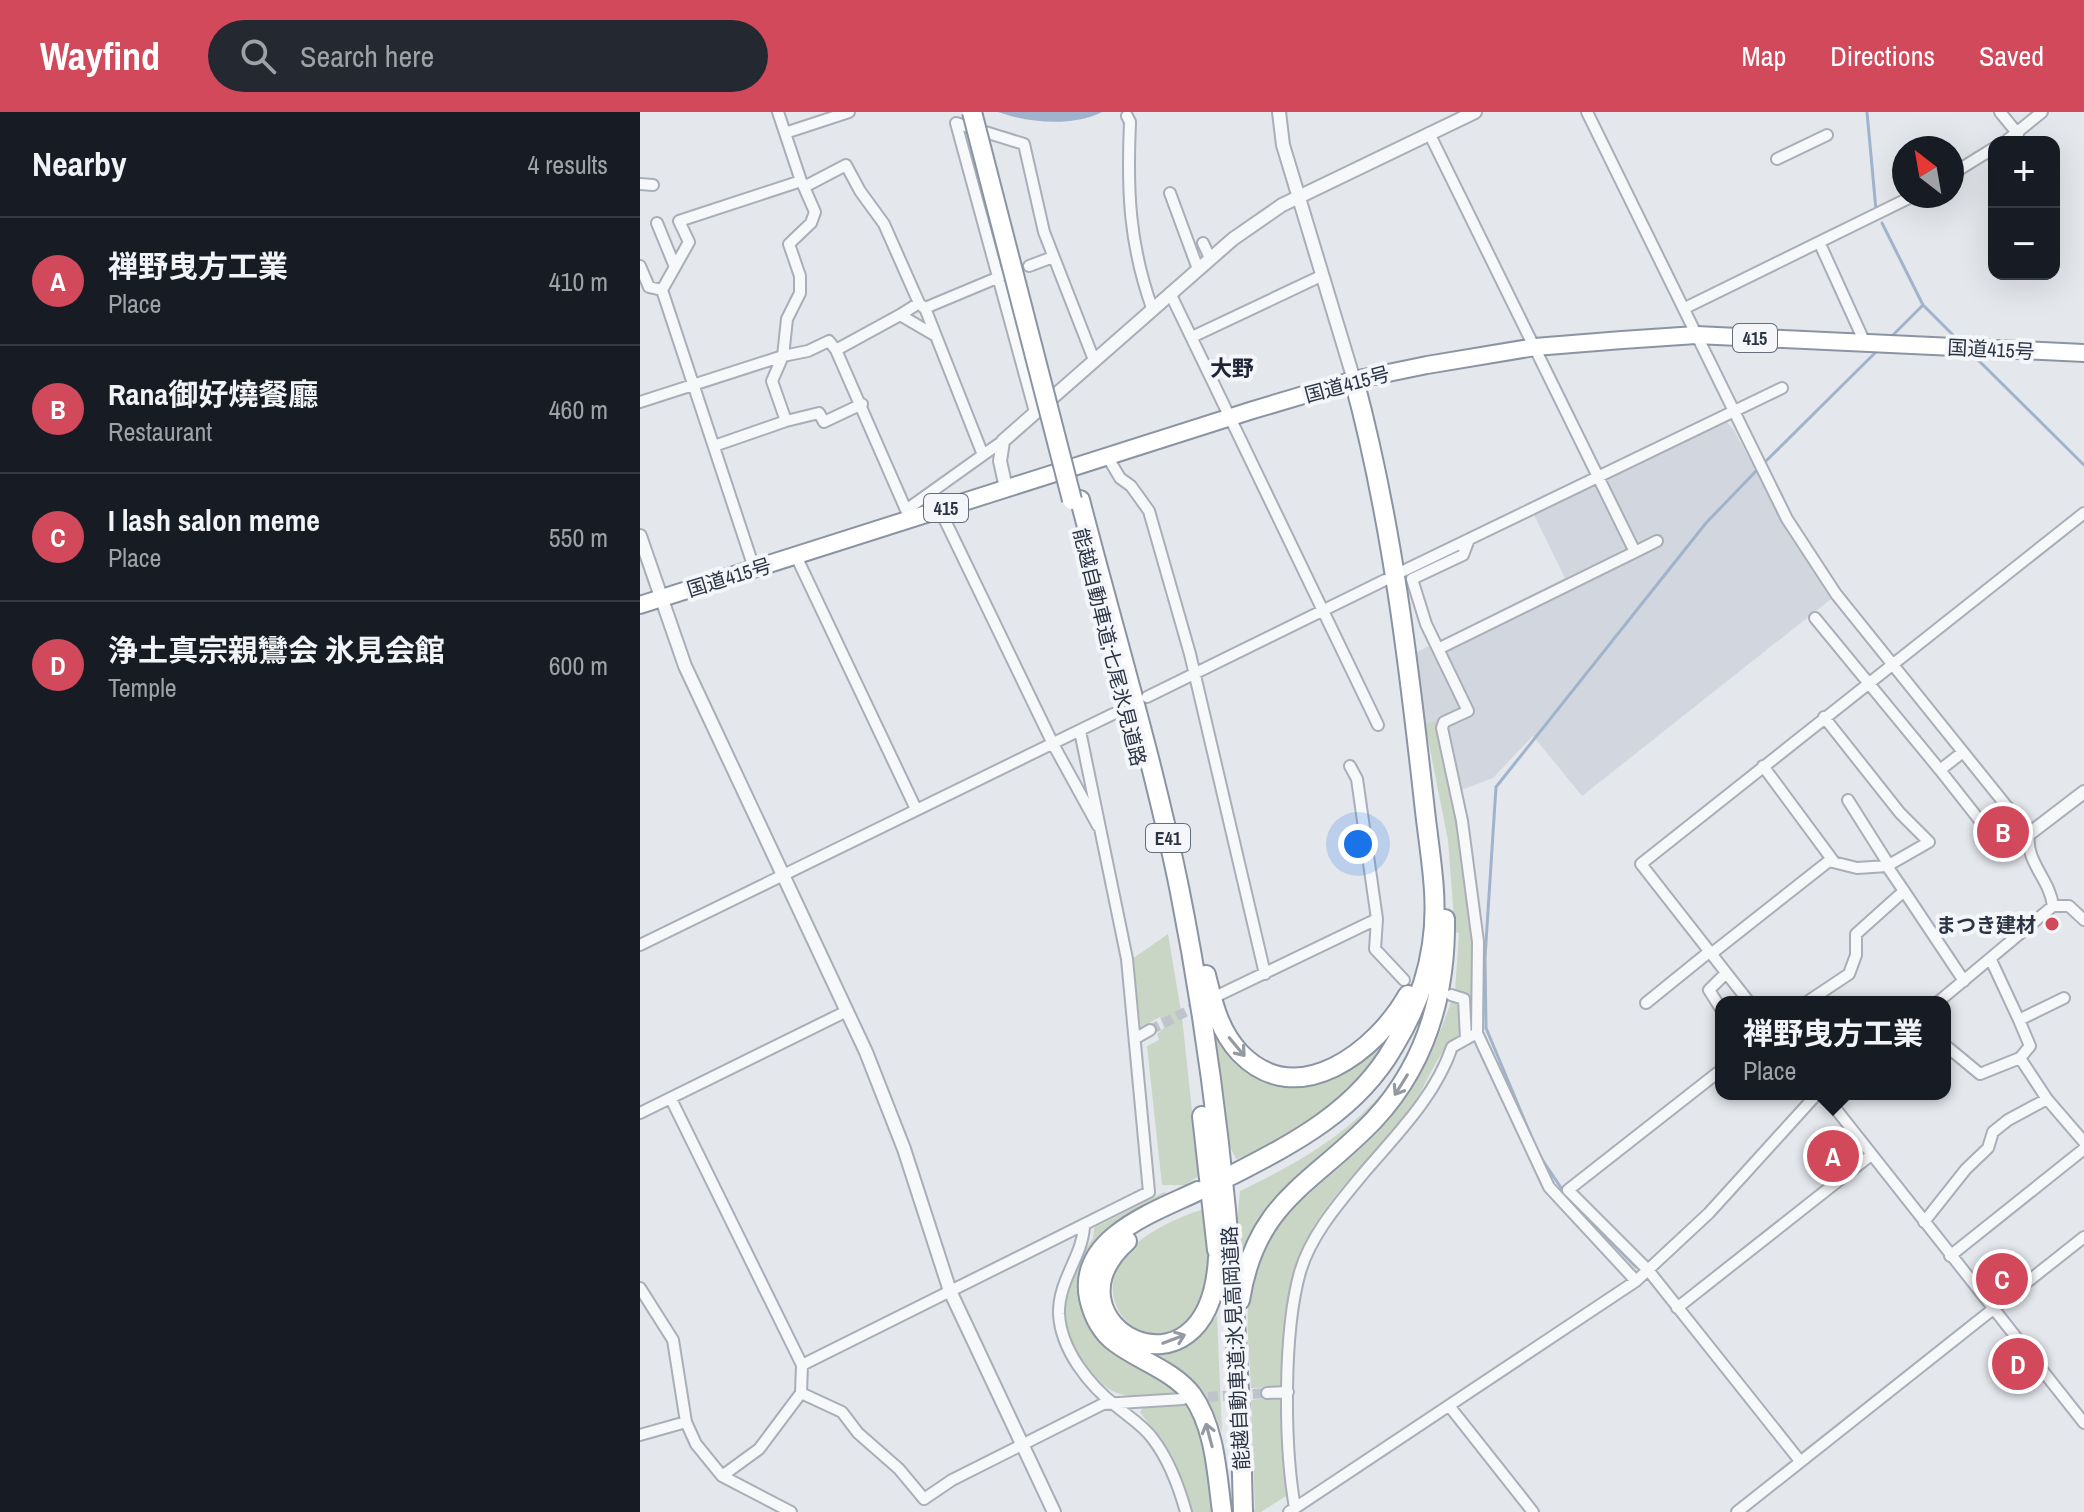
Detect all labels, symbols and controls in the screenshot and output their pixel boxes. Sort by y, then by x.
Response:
search box [208,20,768,92]
text: Wayfind [40,31,160,82]
icon: search [236,34,280,78]
text: Search here [300,36,434,76]
text: Map [1742,37,1786,75]
text: Directions [1830,37,1935,75]
text: Saved [1979,37,2044,75]
north arrow [1892,136,1964,208]
map controls [1988,136,2060,280]
button: + [1988,136,2060,208]
text: Nearby [32,141,127,187]
text: 4 results [527,147,608,182]
button: − [1988,208,2060,280]
text: 禅野曳方工業 [108,246,288,286]
text: A [50,264,66,299]
text: 410 m [549,264,608,299]
text: Place [108,286,161,321]
road number: 415 [1733,324,1777,352]
street label: 国道415号 [1947,333,2035,365]
district label: 大野 [1210,353,1254,383]
street label: 国道415号 [1301,360,1393,408]
text: Rana御好燒餐廳 [108,374,318,414]
text: B [50,392,66,427]
text: 460 m [549,392,608,427]
text: Restaurant [108,414,212,449]
road number: 415 [924,494,968,522]
text: I lash salon meme [108,500,320,540]
text: C [50,520,66,555]
text: 550 m [549,520,608,555]
street label: 能越自動車道;七尾氷見道路 [1067,525,1153,769]
text: Place [108,540,161,575]
street label: 国道415号 [683,551,775,603]
text: 浄土真宗親鸞会 氷見会館 [108,630,445,670]
text: D [50,648,66,683]
text: 600 m [549,648,608,683]
text: Temple [108,670,177,705]
pin: B [1977,802,2029,862]
road number: E41 [1146,824,1190,852]
your location [1338,824,1378,864]
place label: まつき建材 [1936,911,2036,938]
marker: まつき建材 [2043,915,2061,933]
popup [1715,996,1951,1100]
text: 禅野曳方工業 [1743,1013,1923,1053]
one-way arrow [1228,1036,1246,1056]
text: Place [1743,1053,1796,1088]
one-way arrow [1392,1073,1408,1096]
pin: A [1807,1126,1859,1186]
street label: 能越自動車道;氷見高岡道路 [1215,1225,1255,1471]
pin: C [1976,1249,2028,1309]
one-way arrow [1161,1331,1186,1345]
pin: D [1992,1334,2044,1394]
one-way arrow [1200,1423,1215,1449]

